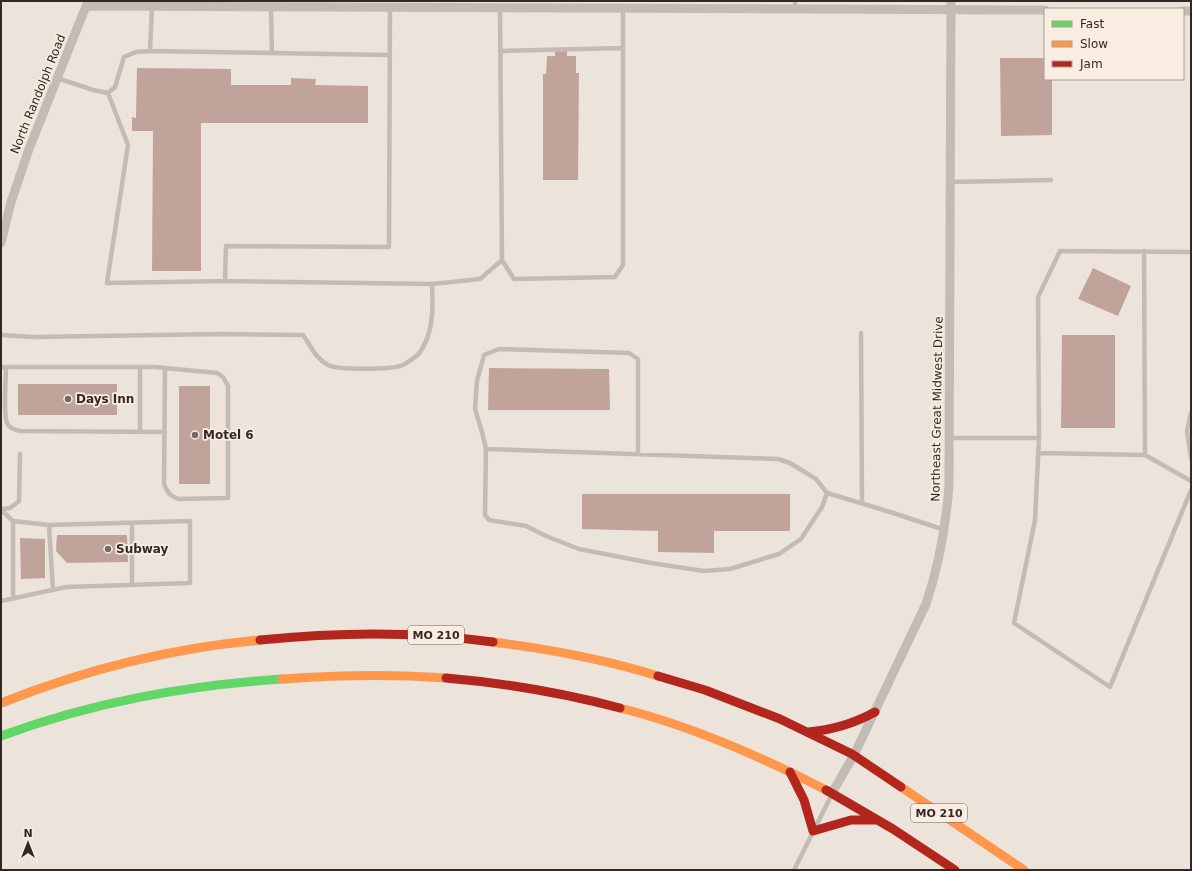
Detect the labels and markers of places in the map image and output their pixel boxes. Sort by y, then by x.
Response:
place label: Days Inn [76,392,134,406]
marker: Days Inn [63,394,73,404]
place label: Motel 6 [203,428,254,442]
marker: Motel 6 [190,430,200,440]
place label: Subway [116,542,169,556]
marker: Subway [103,544,113,554]

